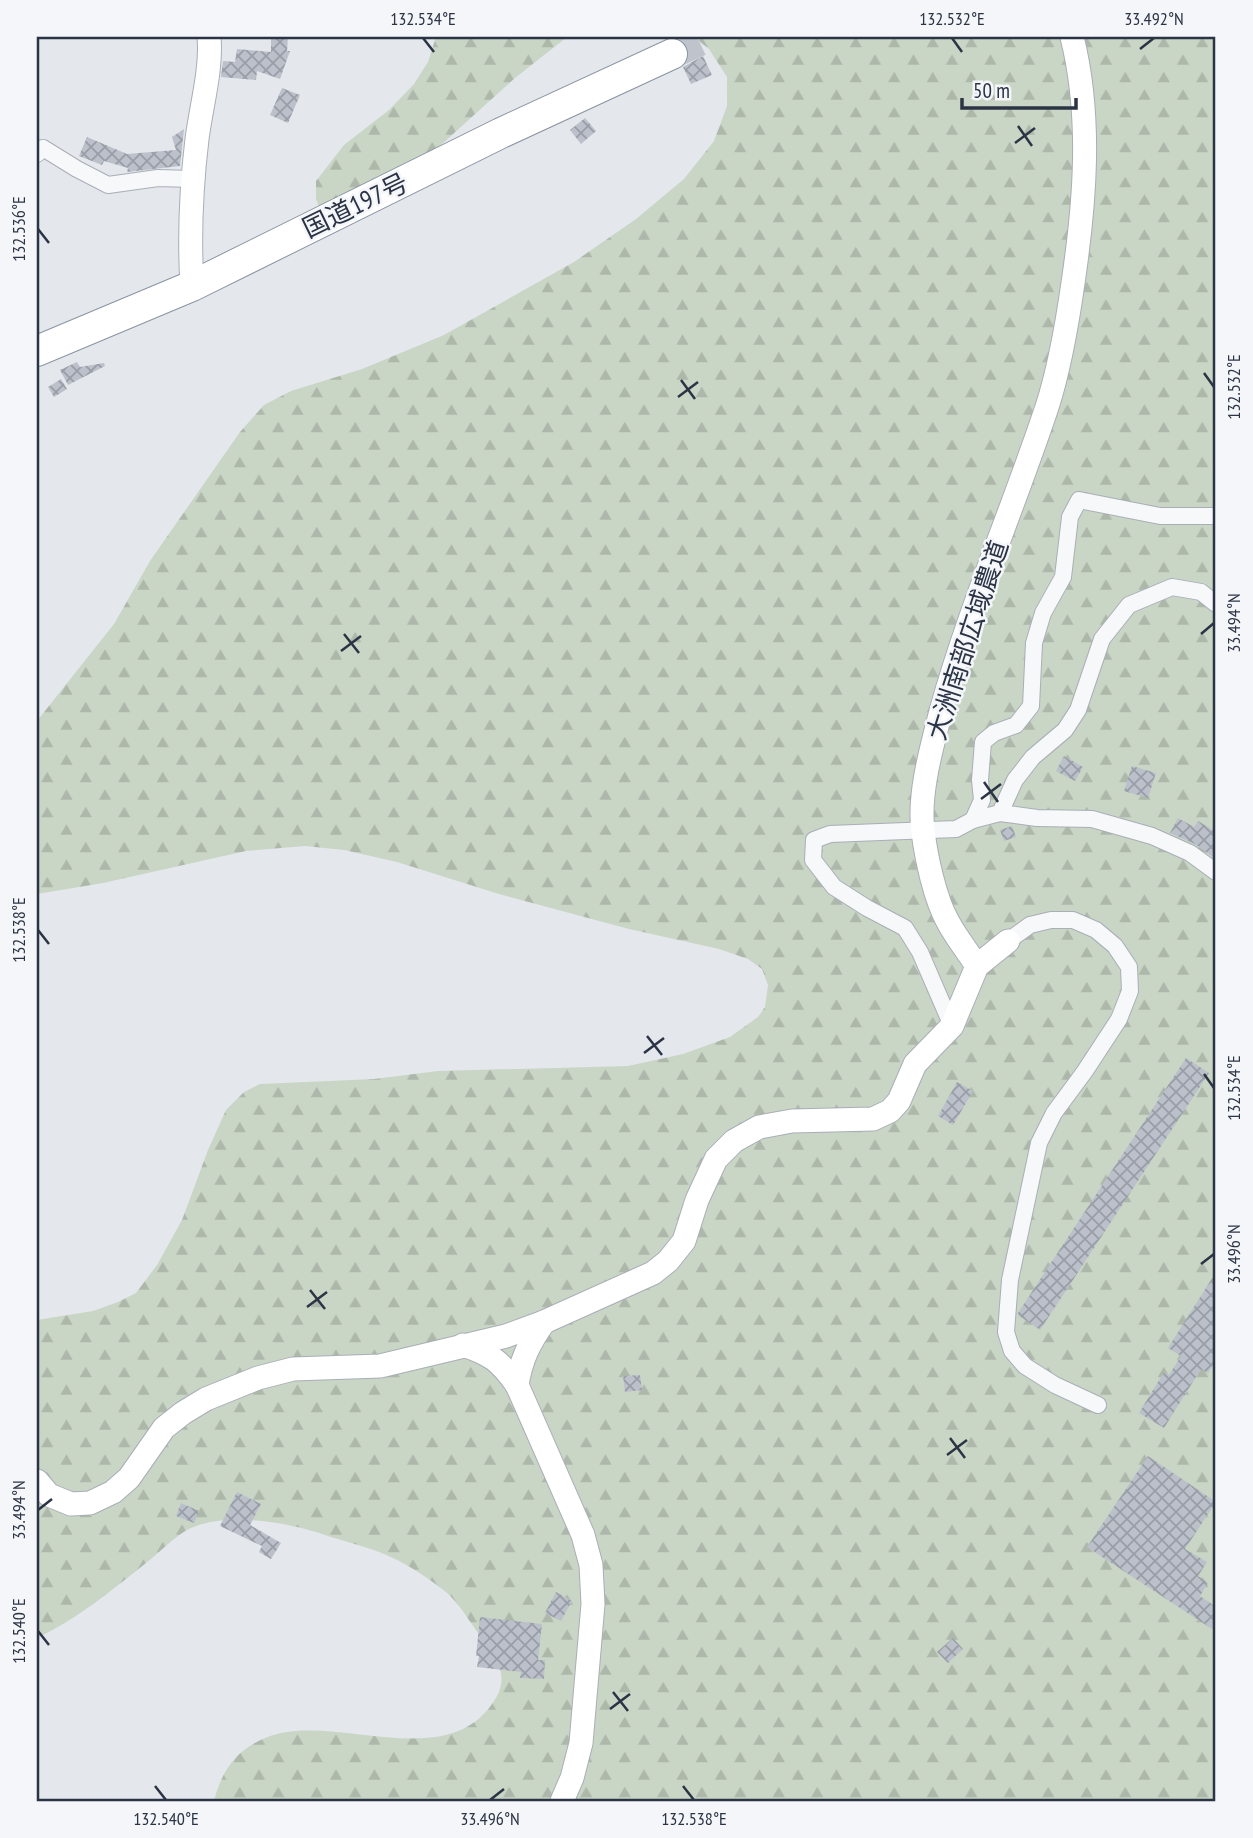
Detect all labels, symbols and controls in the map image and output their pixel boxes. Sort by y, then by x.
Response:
text: 132.534°E [390,7,456,30]
text: 132.532°E [919,7,985,30]
text: 33.492°N [1124,7,1184,30]
scale bar [962,66,1076,110]
text: 50 m [973,77,1010,104]
street label: 国道197号 [297,165,413,245]
text: 132.536°E [7,196,30,262]
text: 132.532°E [1222,354,1245,420]
street label: 大洲南部広域農道 [919,536,1015,744]
text: 33.494°N [1222,593,1245,653]
text: 132.538°E [7,897,30,963]
text: 132.534°E [1222,1055,1245,1121]
text: 33.496°N [1222,1224,1245,1284]
text: 33.494°N [7,1480,30,1540]
text: 132.540°E [7,1598,30,1664]
text: 132.540°E [133,1807,199,1830]
text: 33.496°N [460,1807,520,1830]
text: 132.538°E [661,1807,727,1830]

